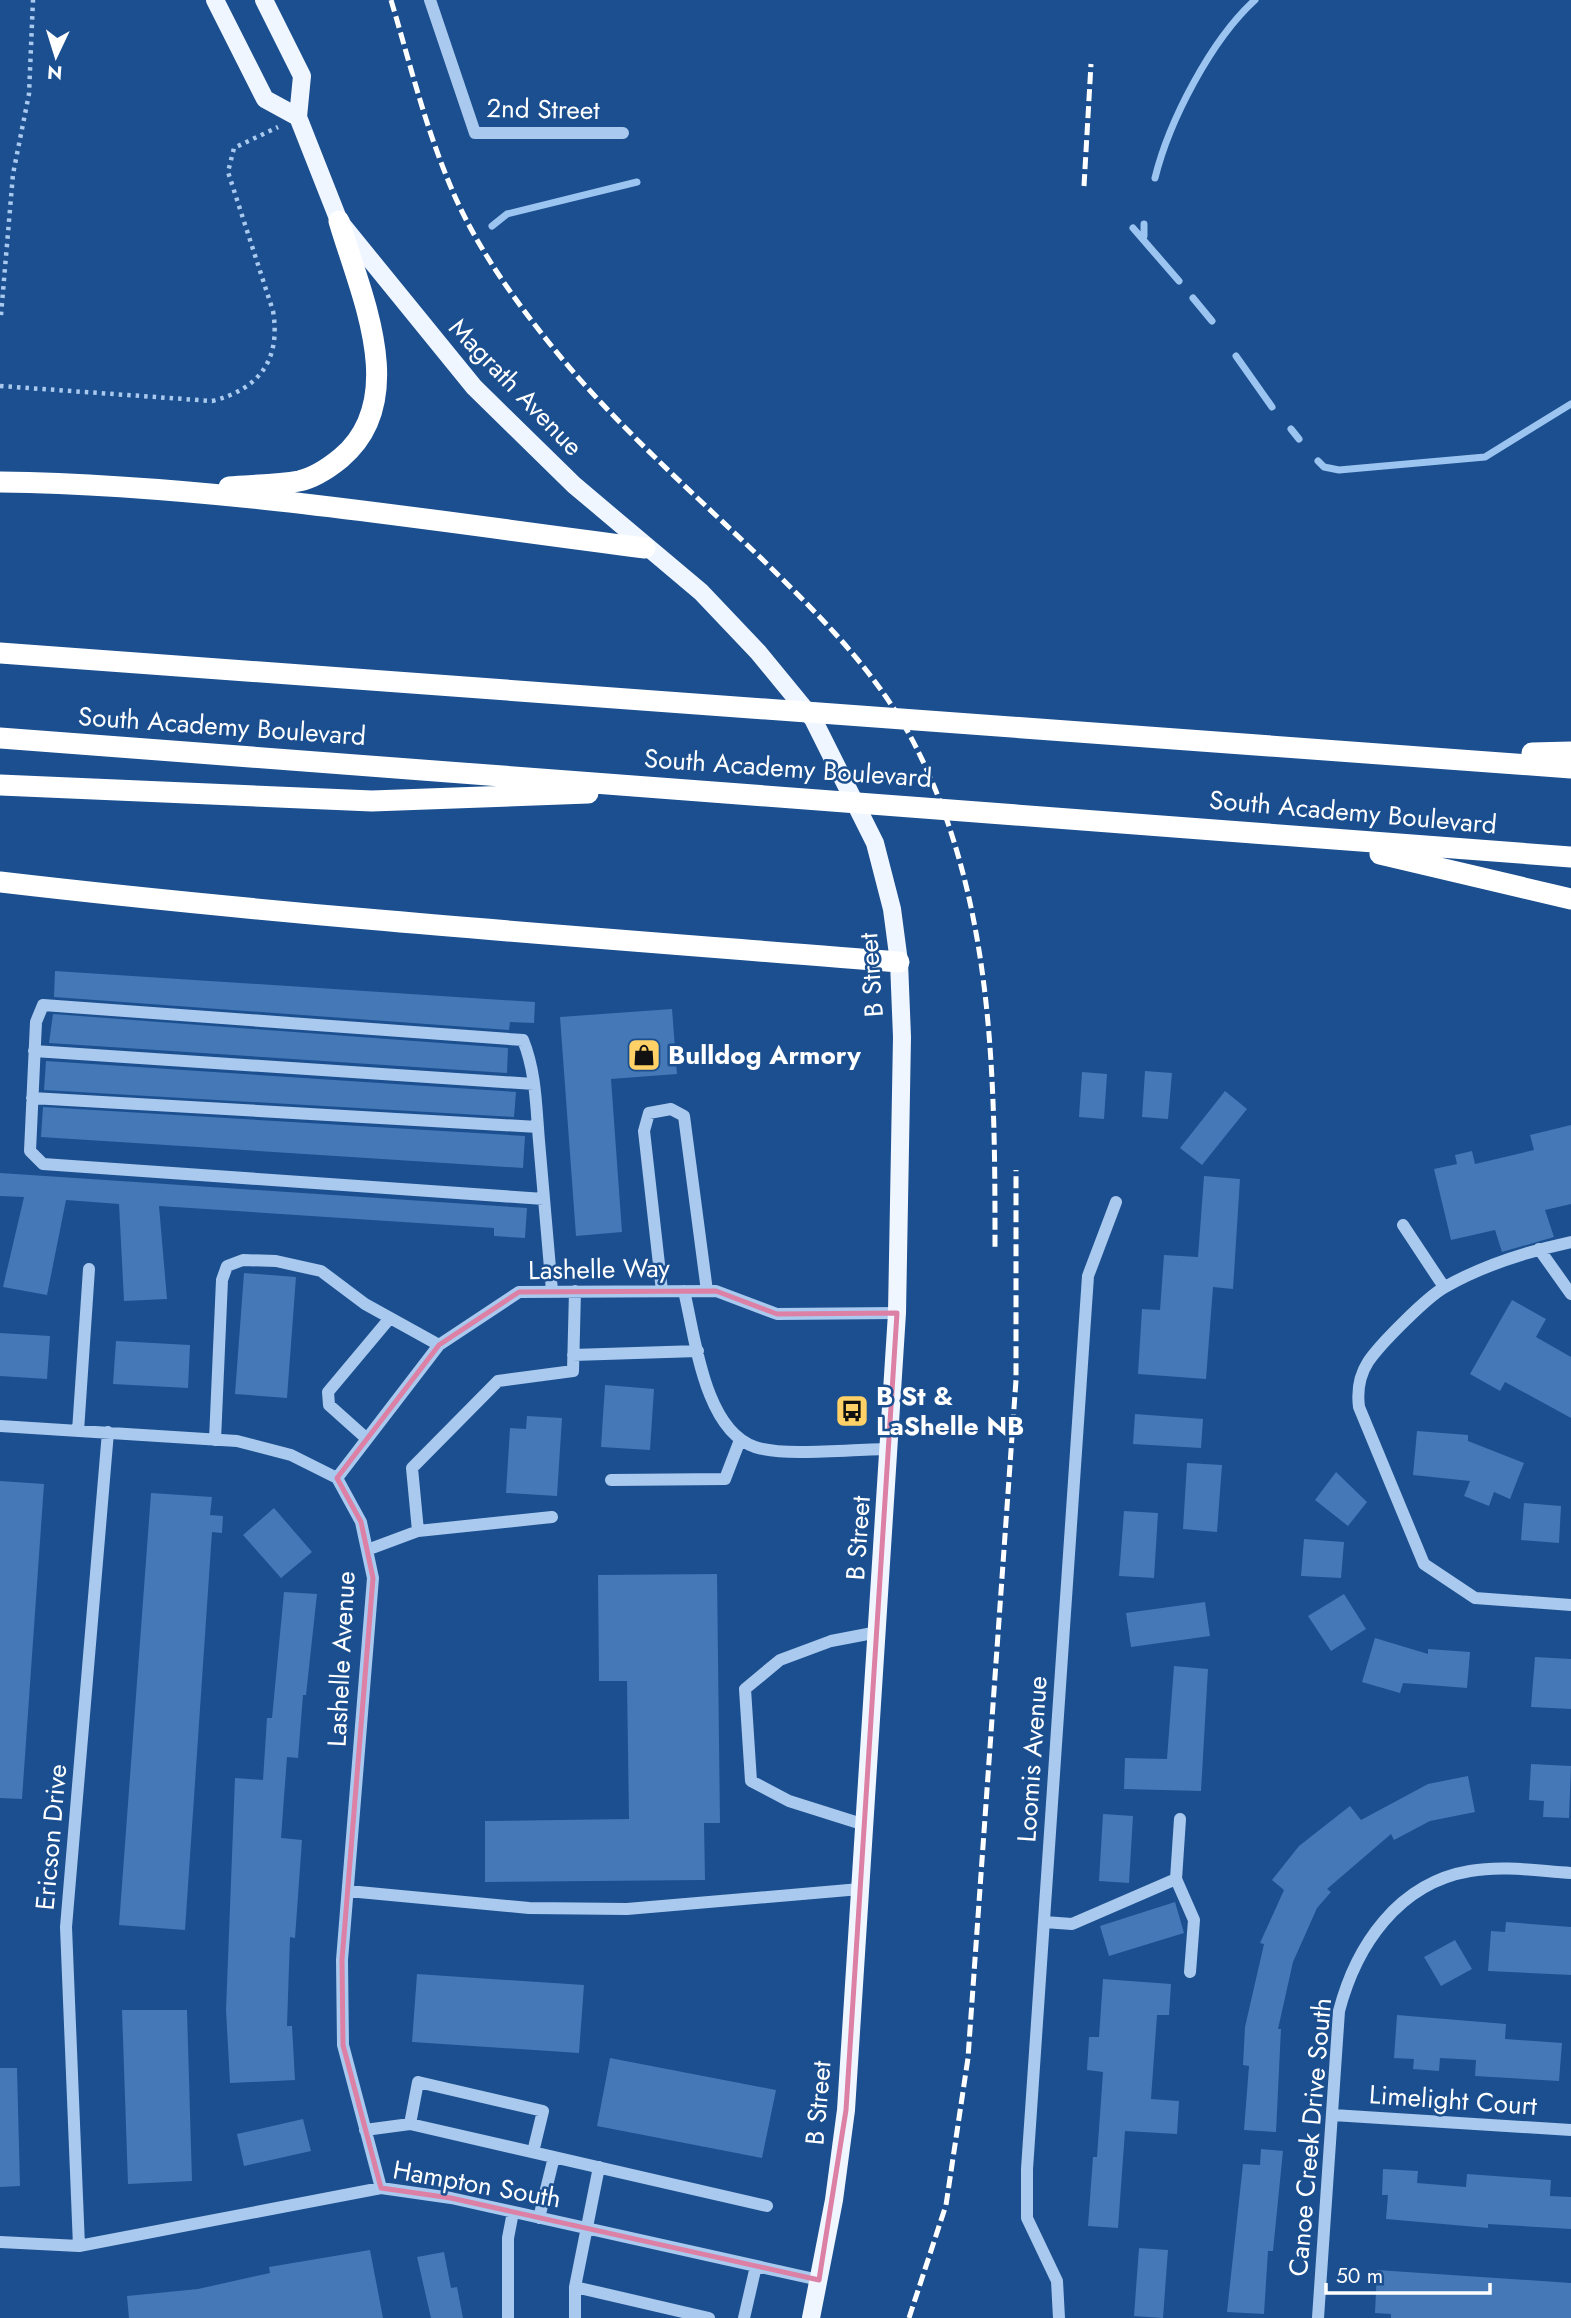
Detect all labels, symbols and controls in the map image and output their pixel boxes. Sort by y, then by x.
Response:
north arrow [21,21,91,91]
text: N [46,58,63,86]
street label: 2nd Street [486,89,601,129]
street label: Magrath Avenue [440,310,592,464]
street label: South Academy Boulevard [77,697,367,755]
street label: South Academy Boulevard [643,739,933,797]
street label: South Academy Boulevard [1208,781,1498,843]
street label: B Street [849,931,893,1018]
shop icon: Bulldog Armory [625,1036,663,1074]
place label: Bulldog Armory [668,1036,861,1074]
street label: Lashelle Way [528,1249,671,1289]
place label: B St & LaShelle NB [876,1377,1024,1445]
bus stop icon: B St & LaShelle NB [833,1392,871,1430]
street label: B Street [836,1494,880,1581]
street label: Lashelle Avenue [317,1570,365,1748]
street label: Loomis Avenue [1007,1675,1057,1843]
street label: Ericson Drive [26,1762,76,1912]
street label: Canoe Creek Drive South [1279,1996,1341,2278]
street label: B Street [795,2059,841,2147]
street label: Limelight Court [1368,2075,1539,2125]
street label: Hampton South [390,2151,564,2217]
scale bar [1326,2252,1490,2296]
text: 50 m [1336,2261,1383,2291]

